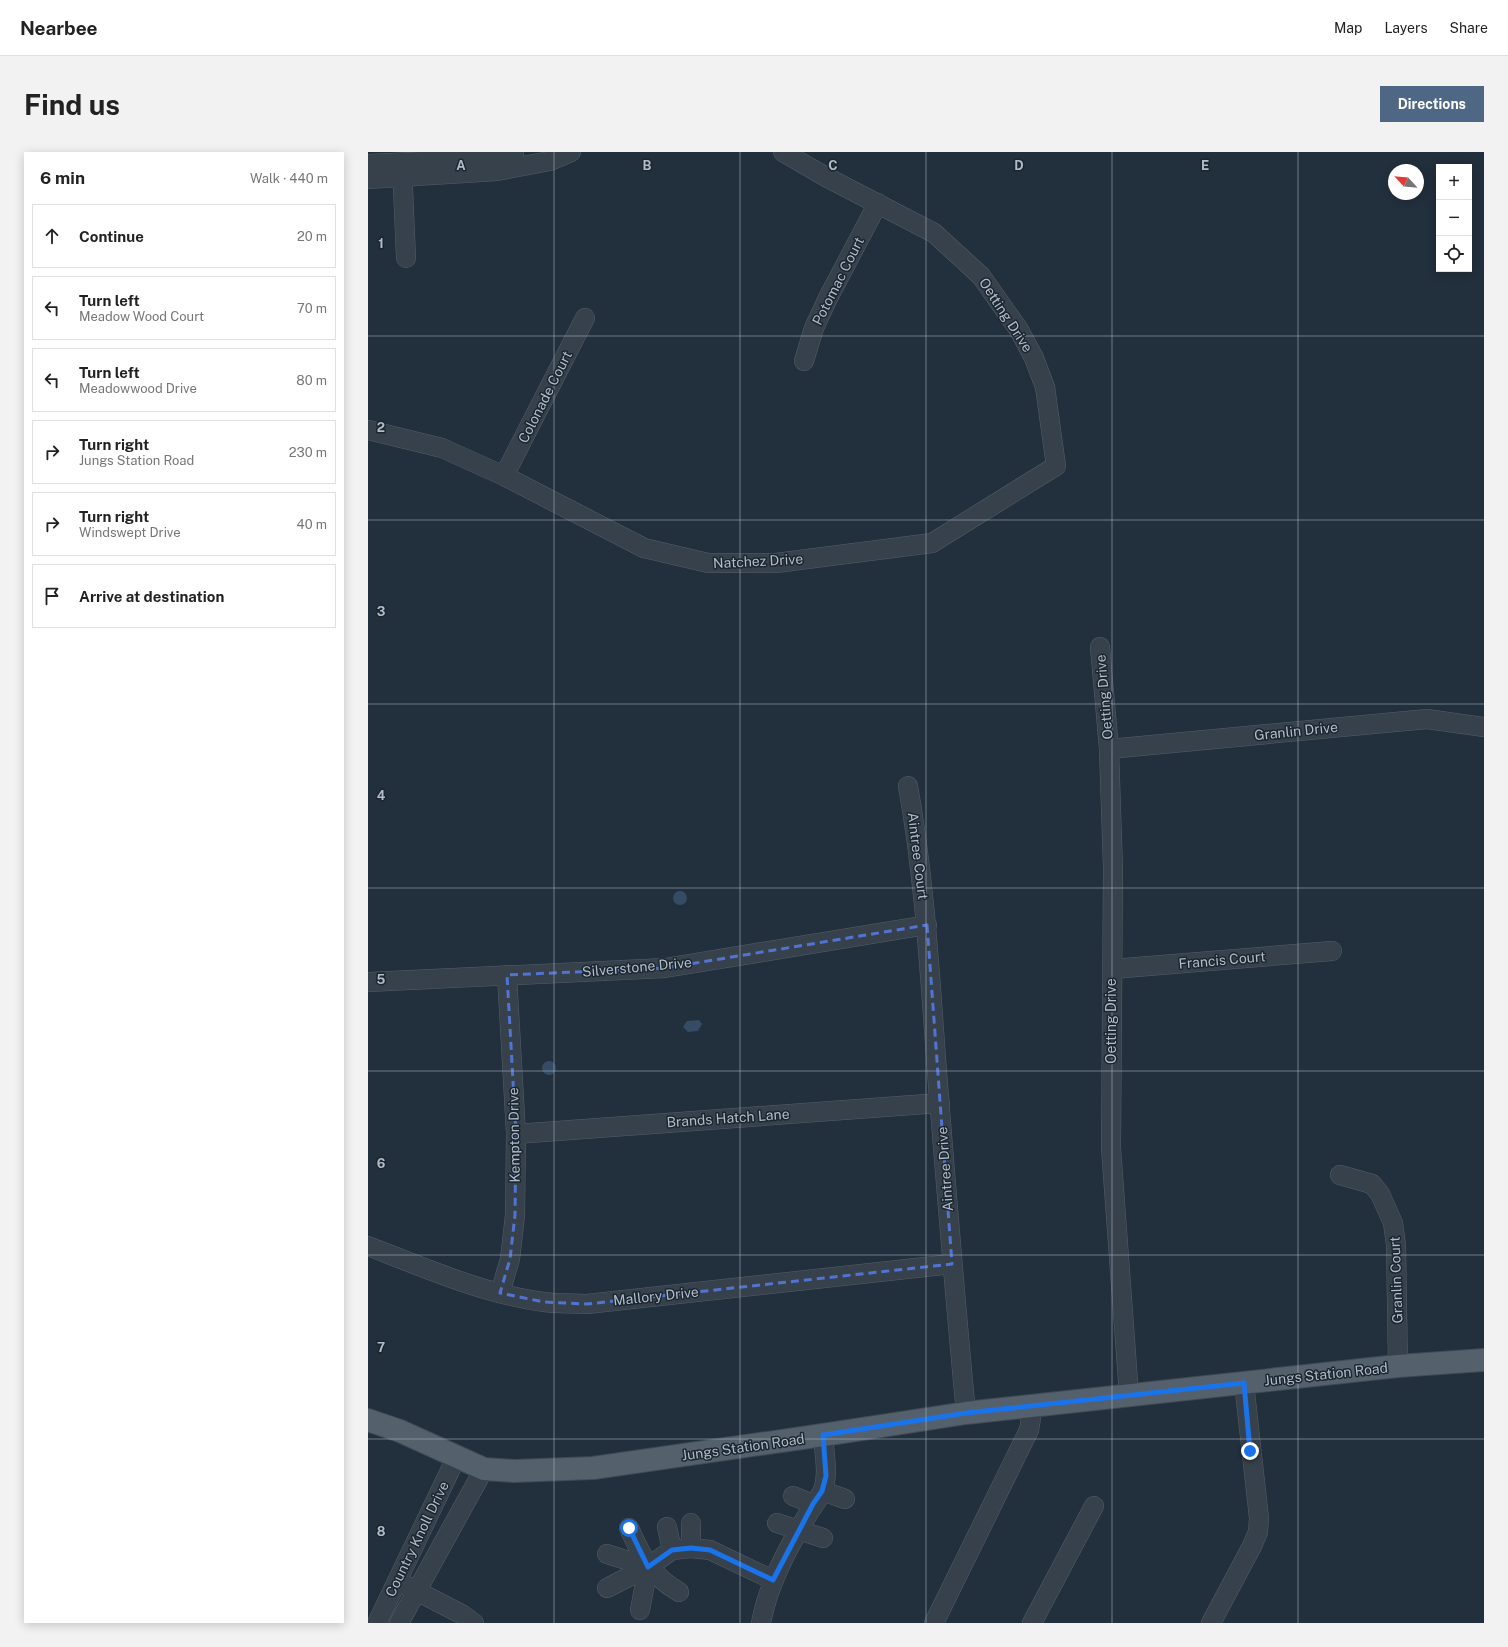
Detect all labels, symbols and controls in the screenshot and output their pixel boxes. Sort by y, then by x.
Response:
text: Nearbee [20,17,98,39]
text: Map [1334,20,1362,36]
text: Layers [1384,20,1428,36]
text: Share [1450,20,1488,36]
button: Directions [1380,86,1484,122]
text: Find us [24,88,120,121]
text: A [456,158,466,173]
text: B [643,158,652,173]
text: C [828,158,838,173]
text: D [1014,158,1024,173]
text: E [1201,158,1209,173]
north arrow [1388,164,1424,200]
map controls [1436,164,1472,272]
button: + [1436,164,1472,200]
text: 6 min [40,168,85,188]
text: Walk · 440 m [250,171,328,186]
button: − [1436,200,1472,236]
icon: ahead [41,225,63,247]
text: Continue [79,228,144,245]
text: 20 m [297,229,327,244]
street label: Potomac Court [809,234,867,328]
text: 1 [378,236,384,251]
button: locate [1436,236,1472,272]
street label: Oetting Drive [976,275,1036,355]
text: Turn left [79,292,140,309]
icon: left [41,297,63,319]
text: 70 m [297,301,327,316]
text: Meadow Wood Court [79,309,204,324]
street label: Colonade Court [515,348,575,446]
text: Turn left [79,364,140,381]
icon: left [41,369,63,391]
text: 80 m [296,373,327,388]
text: Meadowwood Drive [79,381,197,396]
text: 2 [377,420,385,435]
text: Turn right [79,436,149,453]
icon: right [41,441,63,463]
text: 230 m [289,445,327,460]
text: Jungs Station Road [79,453,194,468]
text: Turn right [79,508,149,525]
icon: right [41,513,63,535]
text: 40 m [296,517,327,532]
text: Windswept Drive [79,525,181,540]
street label: Natchez Drive [713,551,804,571]
icon: arrive [41,585,63,607]
text: Arrive at destination [79,588,224,605]
text: 3 [377,604,386,619]
street label: Oetting Drive [1092,654,1116,740]
street label: Granlin Drive [1253,719,1339,743]
text: 4 [377,788,386,803]
street label: Aintree Court [905,812,931,900]
street label: Francis Court [1178,948,1266,972]
street label: Silverstone Drive [581,954,693,980]
text: 5 [377,972,386,987]
street label: Oetting Drive [1103,978,1119,1064]
street label: Kempton Drive [505,1087,523,1183]
street label: Brands Hatch Lane [666,1106,790,1130]
street label: Aintree Drive [934,1126,956,1212]
text: 6 [377,1156,386,1171]
street label: Granlin Court [1386,1236,1406,1324]
street label: Mallory Drive [612,1284,700,1308]
text: 7 [377,1340,385,1355]
street label: Jungs Station Road [1263,1360,1389,1388]
street label: Jungs Station Road [680,1430,806,1464]
route end [1241,1442,1259,1460]
street label: Country Knoll Drive [382,1479,452,1599]
route start [620,1519,638,1537]
text: 8 [377,1524,386,1539]

